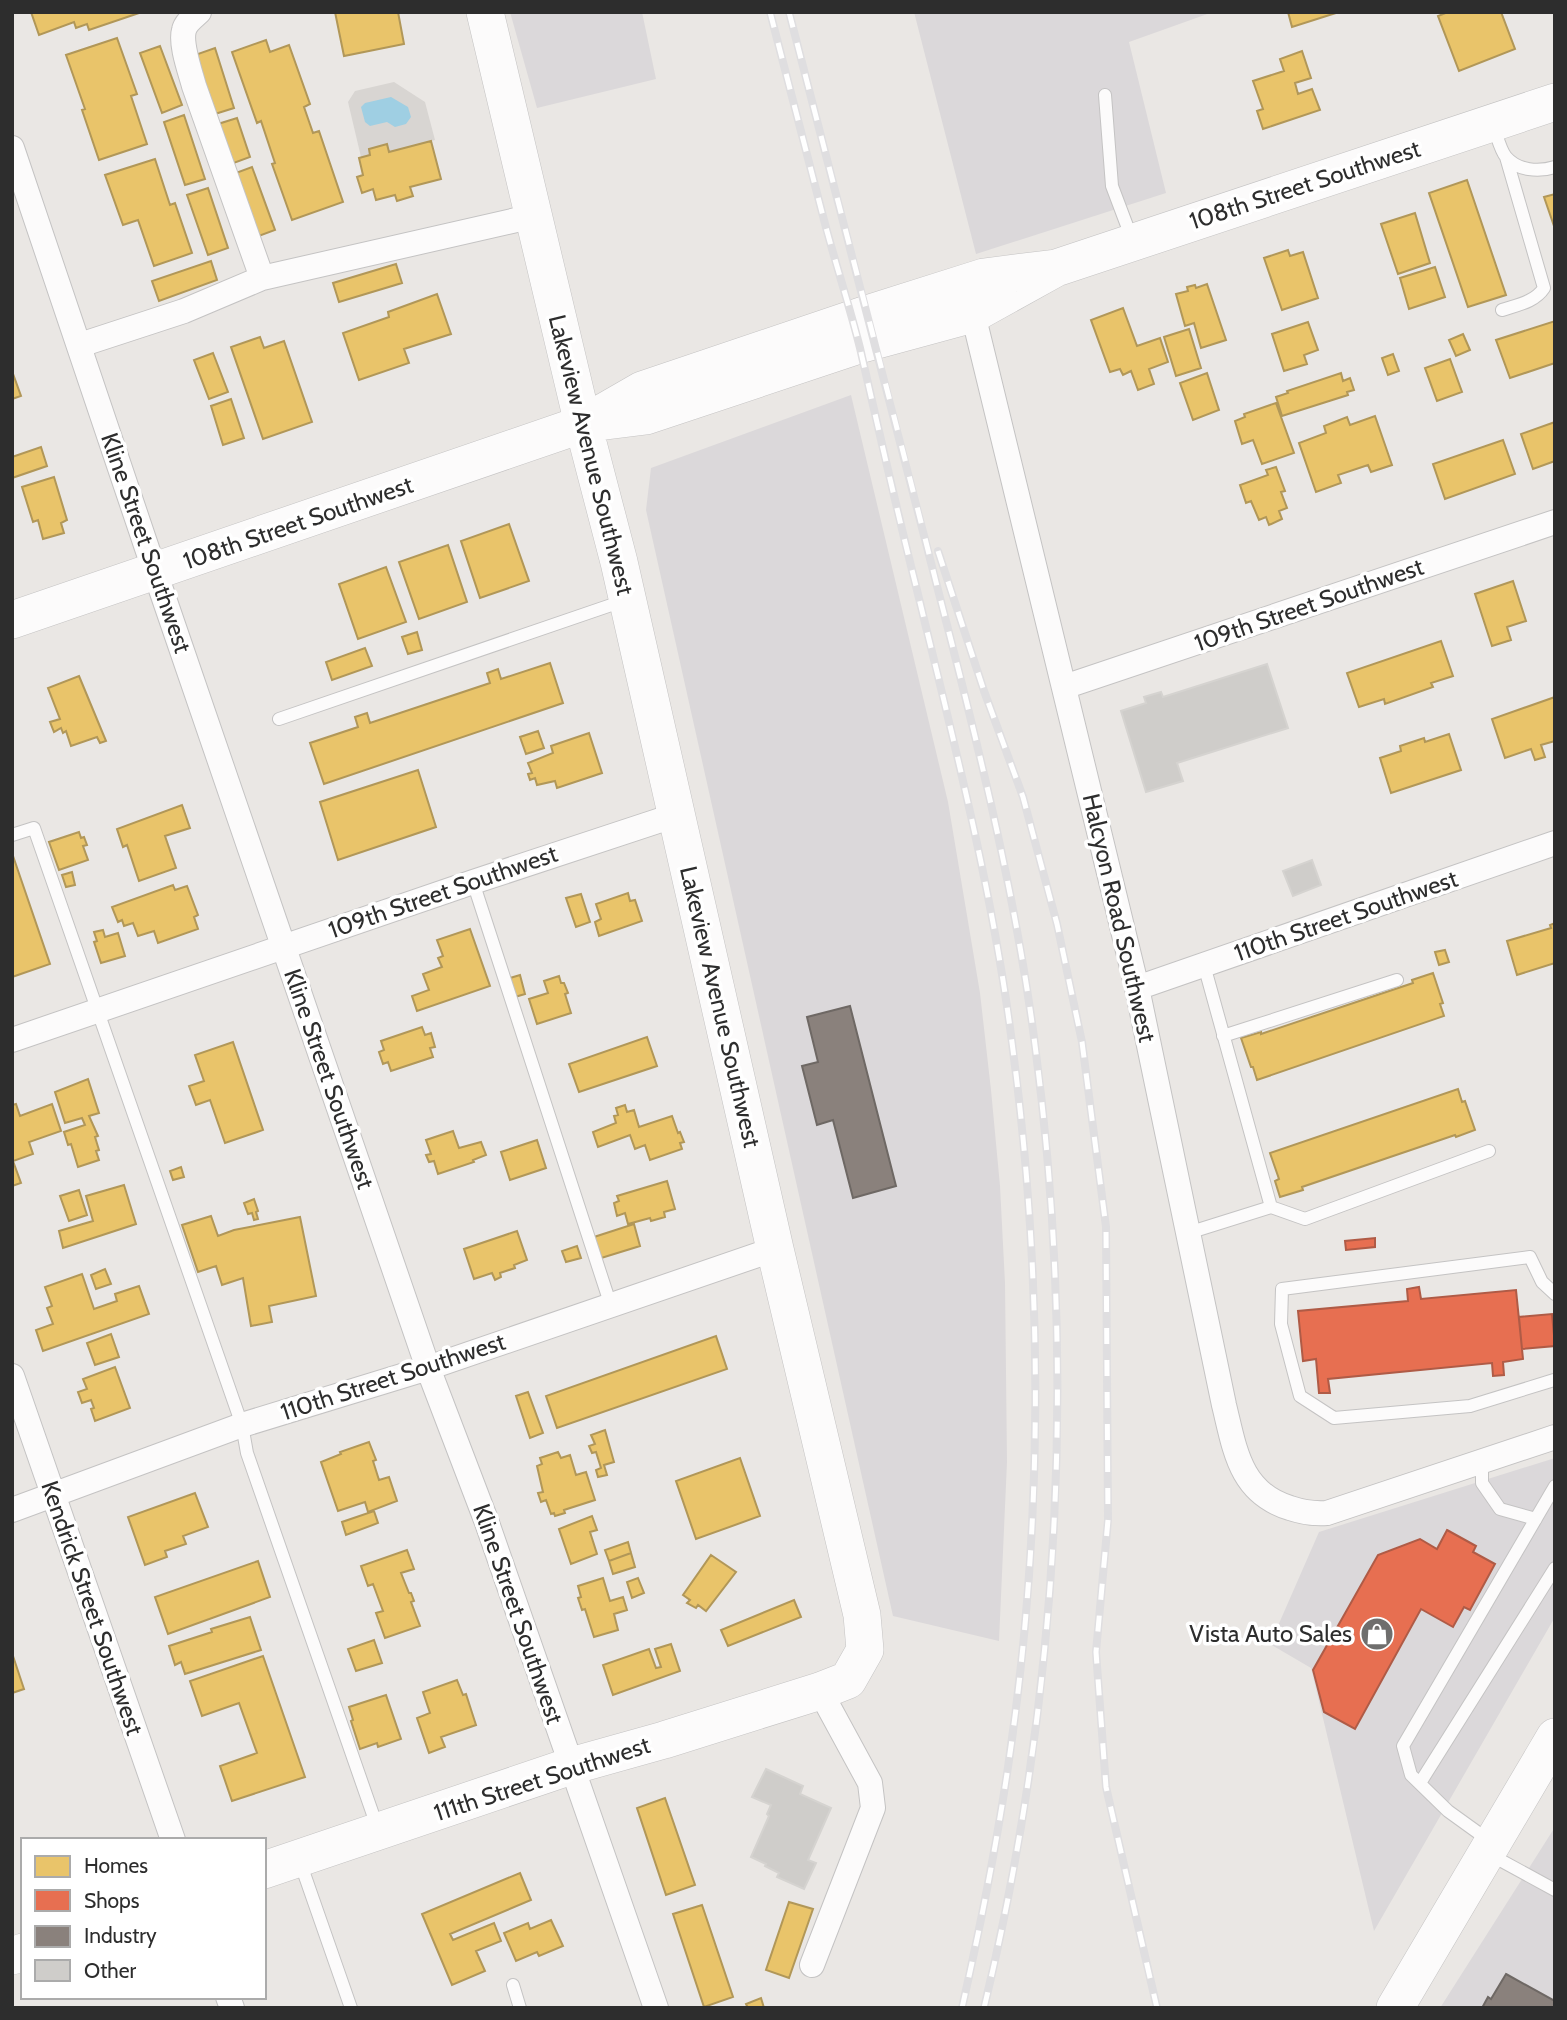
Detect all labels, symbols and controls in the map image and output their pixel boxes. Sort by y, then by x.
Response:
street label: 108th Street Southwest [1186,133,1424,236]
street label: Lakeview Avenue Southwest [543,312,640,598]
street label: Kline Street Southwest [95,429,198,657]
street label: 108th Street Southwest [179,470,416,575]
street label: 109th Street Southwest [1191,552,1427,657]
street label: Halcyon Road Southwest [1077,791,1162,1045]
street label: 109th Street Southwest [325,839,561,944]
street label: Lakeview Avenue Southwest [674,863,767,1150]
street label: 110th Street Southwest [1230,864,1461,967]
street label: Kline Street Southwest [278,965,381,1193]
street label: 110th Street Southwest [277,1327,509,1427]
street label: Kendrick Street Southwest [35,1477,150,1739]
street label: Kline Street Southwest [467,1500,570,1728]
shop icon: Vista Auto Sales [1358,1615,1396,1653]
place label: Vista Auto Sales [1189,1619,1352,1648]
street label: 111th Street Southwest [430,1730,653,1827]
legend [21,1838,266,1999]
text: Homes [84,1853,148,1878]
text: Shops [84,1888,140,1913]
text: Industry [84,1923,157,1948]
text: Other [84,1958,136,1983]

